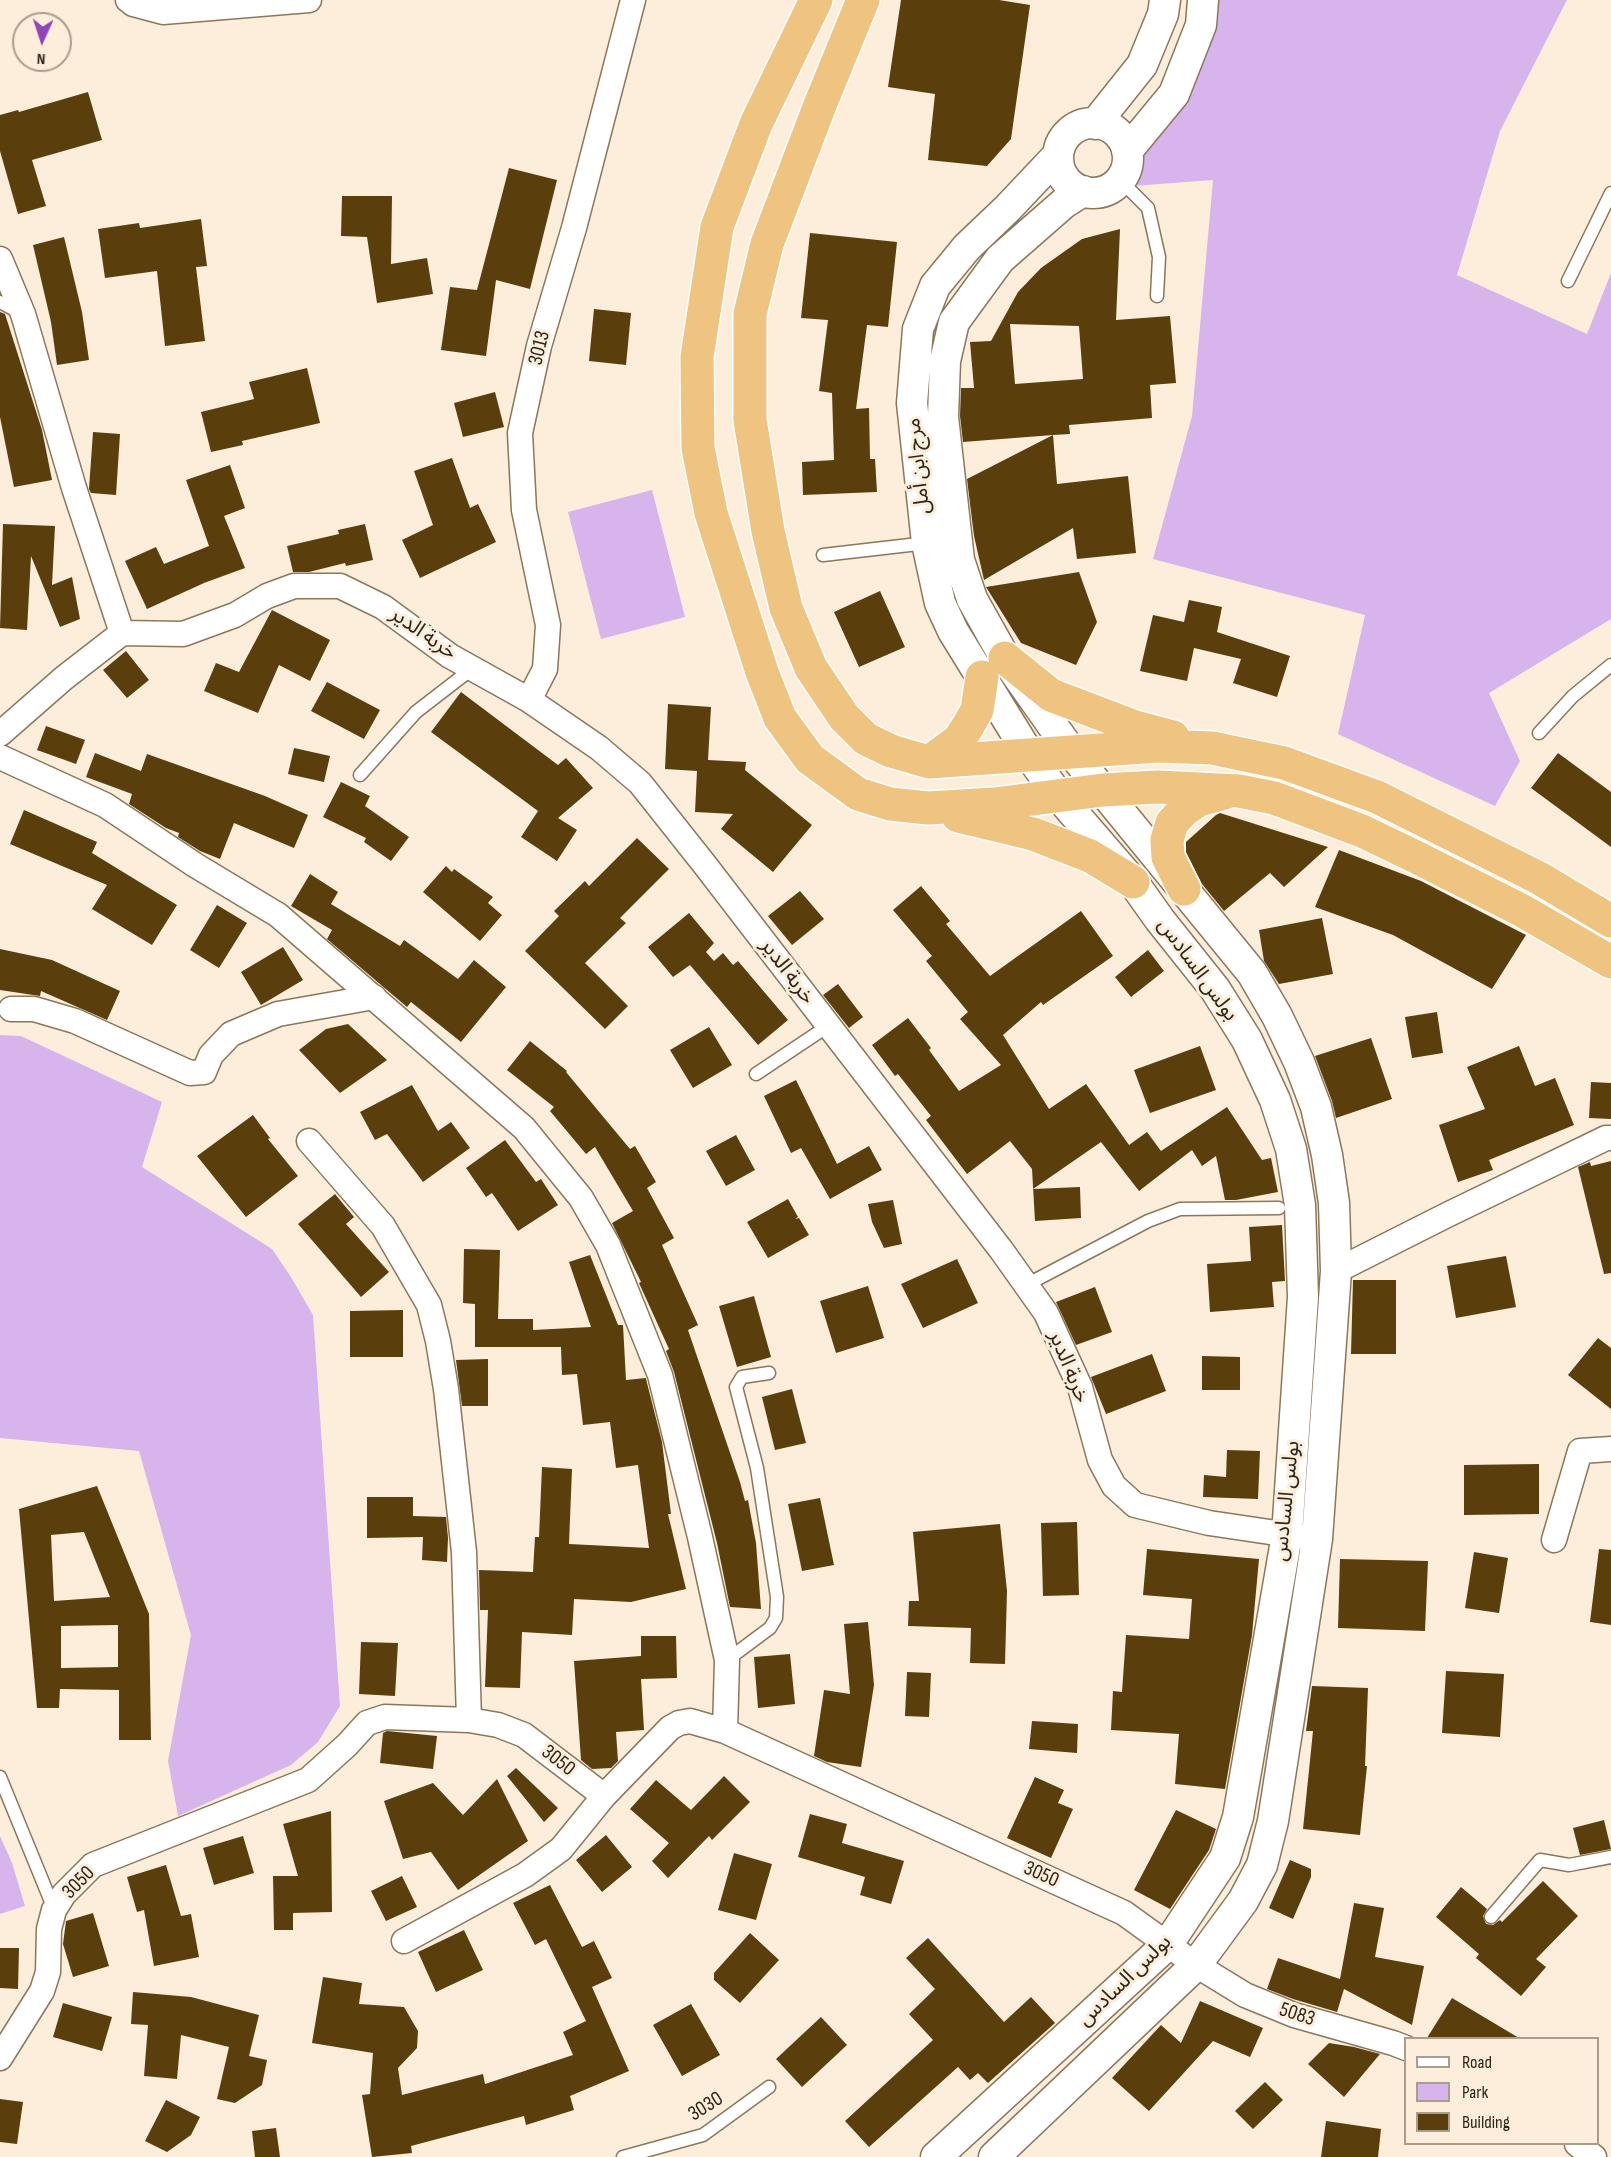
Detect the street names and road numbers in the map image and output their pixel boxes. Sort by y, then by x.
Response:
street label: 3013 [524,328,556,368]
street label: مرج ابن أمل [901,417,937,515]
street label: خربة الدير [385,602,461,666]
street label: بولس السادس [1151,914,1243,1026]
street label: خربة الدير [754,934,820,1010]
street label: خربة الدير [1042,1327,1094,1407]
street label: بولس السادس [1268,1440,1306,1562]
street label: 3050 [536,1740,580,1782]
street label: 3050 [1019,1856,1063,1894]
street label: 3050 [57,1861,101,1905]
street label: بولس السادس [1073,1930,1177,2032]
street label: 5083 [1276,1997,1318,2033]
street label: 3030 [684,2087,728,2127]

